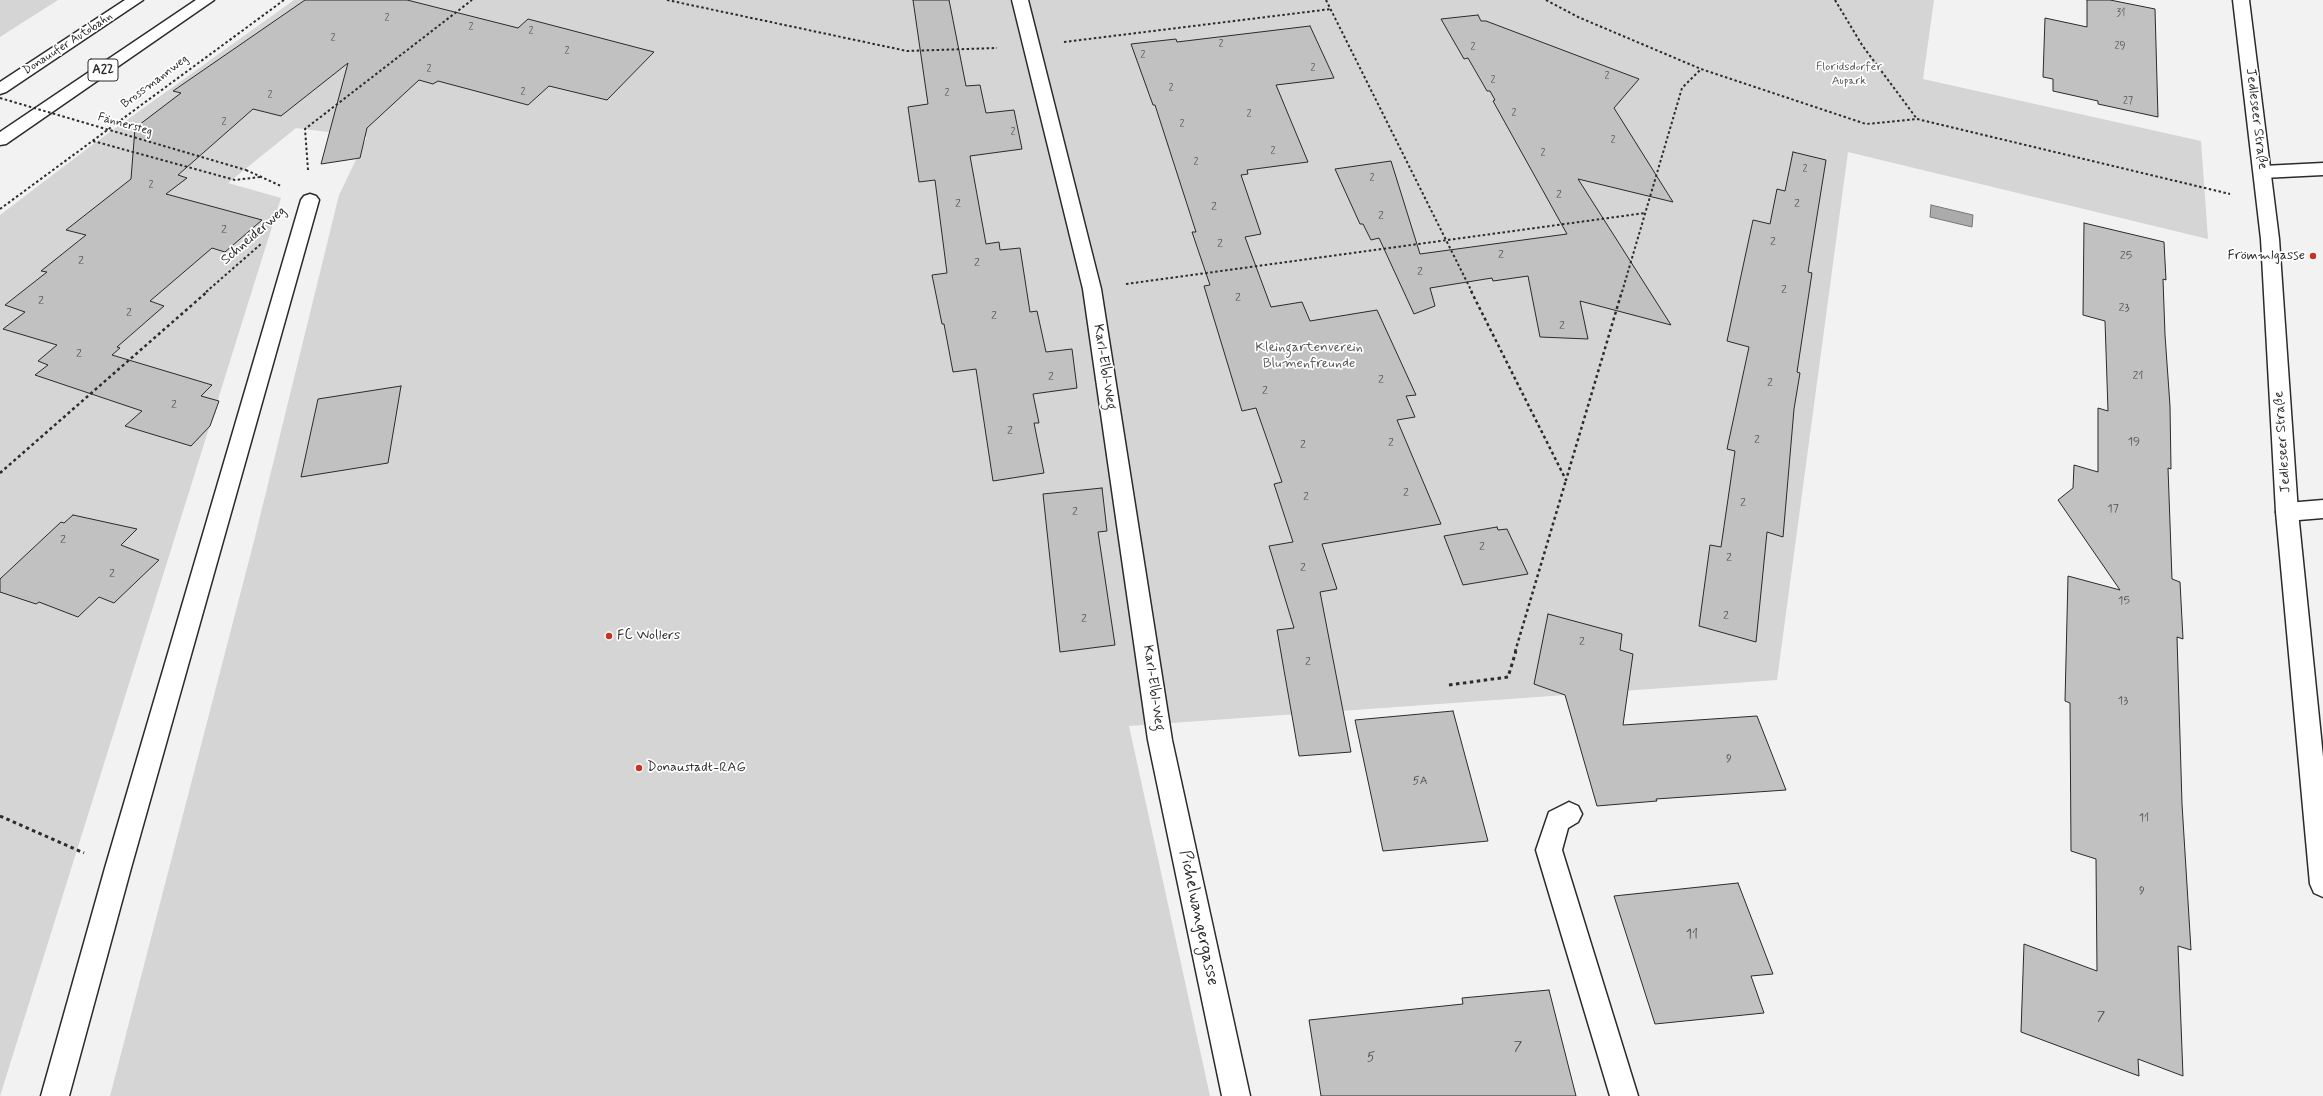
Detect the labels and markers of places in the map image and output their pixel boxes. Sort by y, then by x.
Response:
place label: Frömmlgasse [2227,248,2305,264]
marker: Frömmlgasse [2308,251,2318,261]
place label: FC Wollers [617,628,680,644]
marker: FC Wollers [604,631,614,641]
place label: Donaustadt-RAG [647,760,746,776]
marker: Donaustadt-RAG [634,763,644,773]

